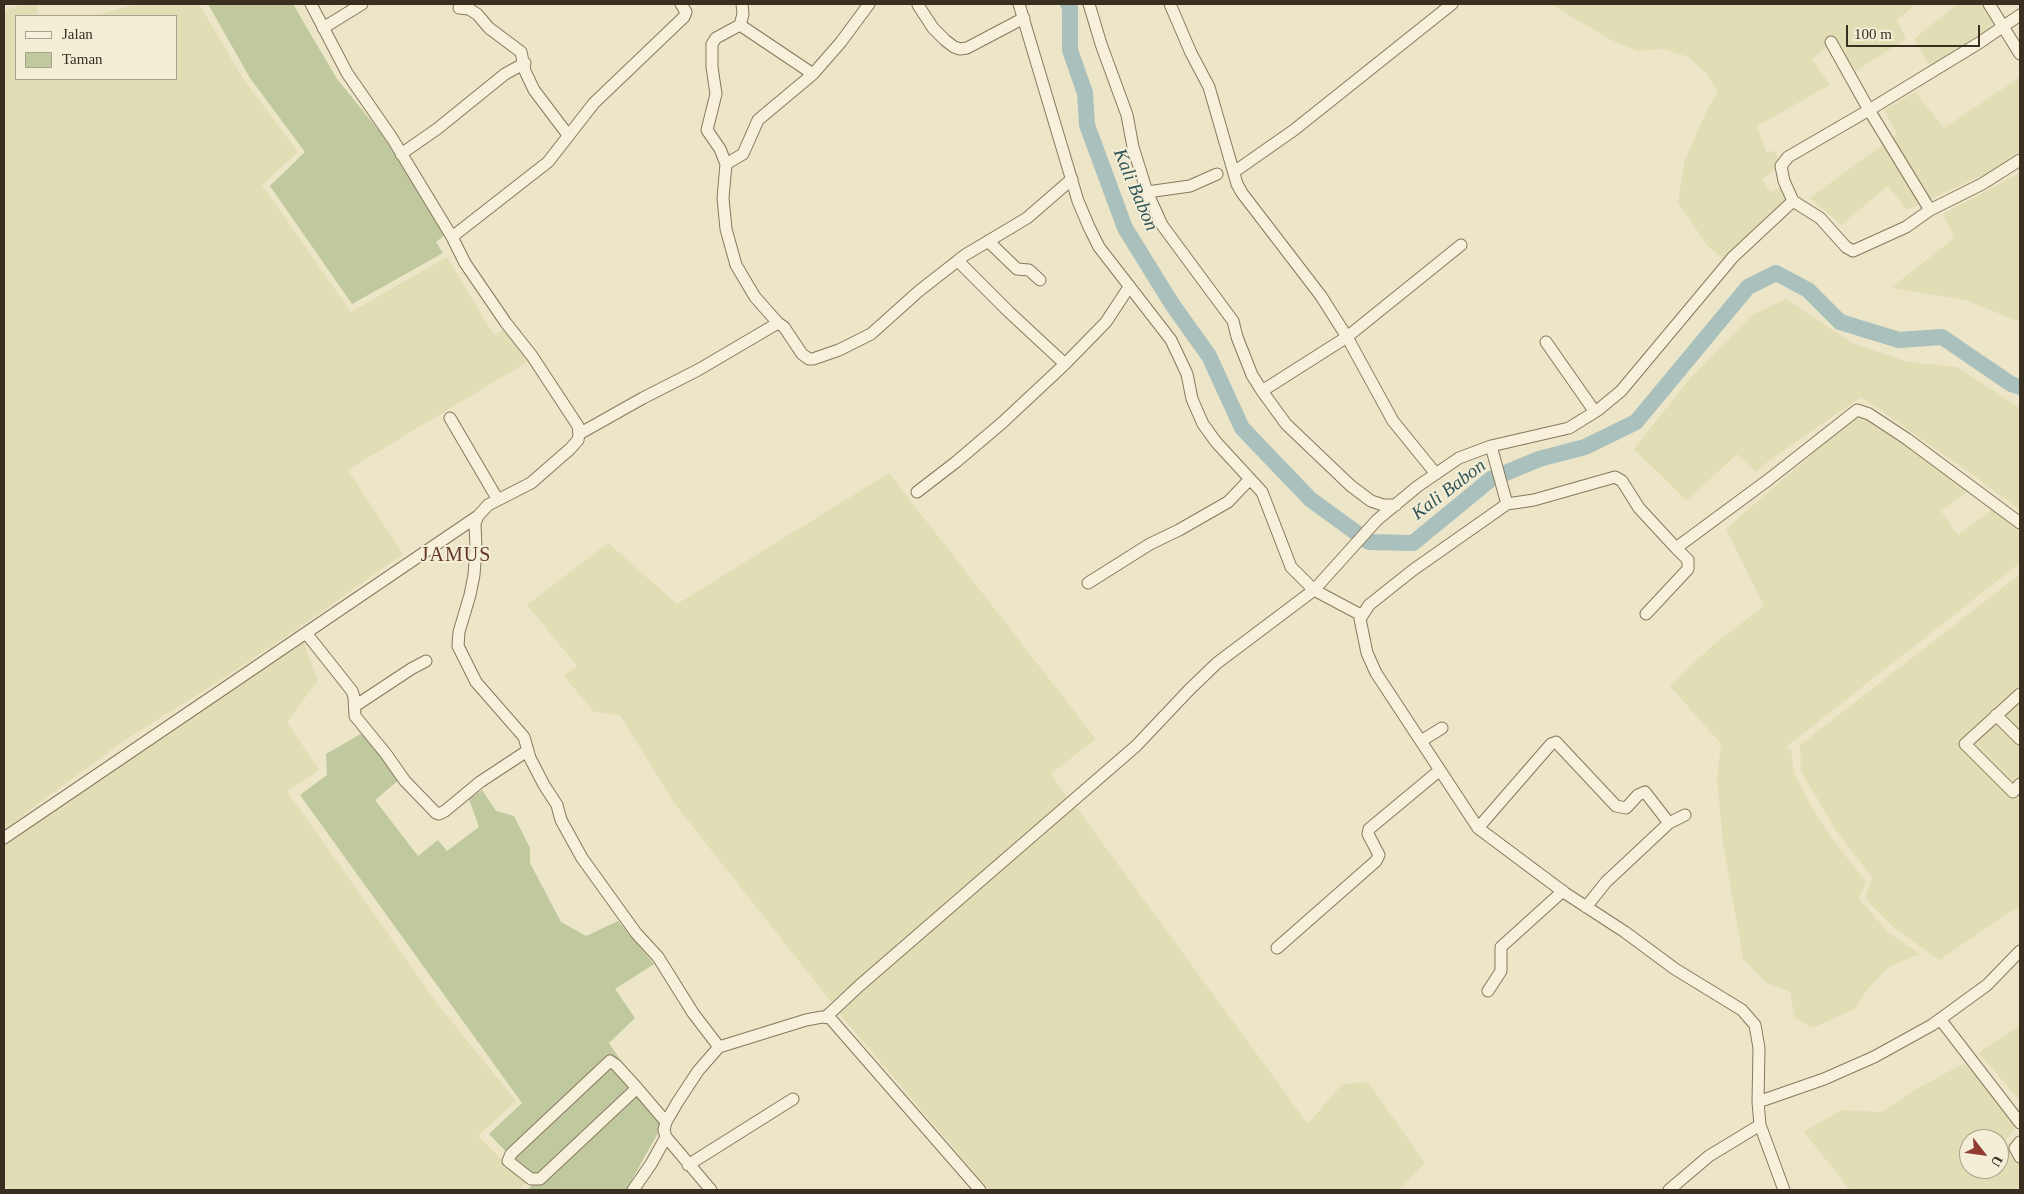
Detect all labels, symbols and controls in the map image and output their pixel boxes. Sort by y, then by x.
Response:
legend [15,15,178,80]
scale bar [1849,15,1983,47]
text: Jalan [62,26,93,42]
text: 100 m [1854,26,1892,42]
text: Taman [62,51,103,67]
water label: Kali Babon [1107,145,1163,235]
water label: Kali Babon [1407,455,1491,525]
district label: JAMUS [420,544,492,568]
north arrow [1959,1129,2009,1179]
text: U [1988,1153,2006,1169]

